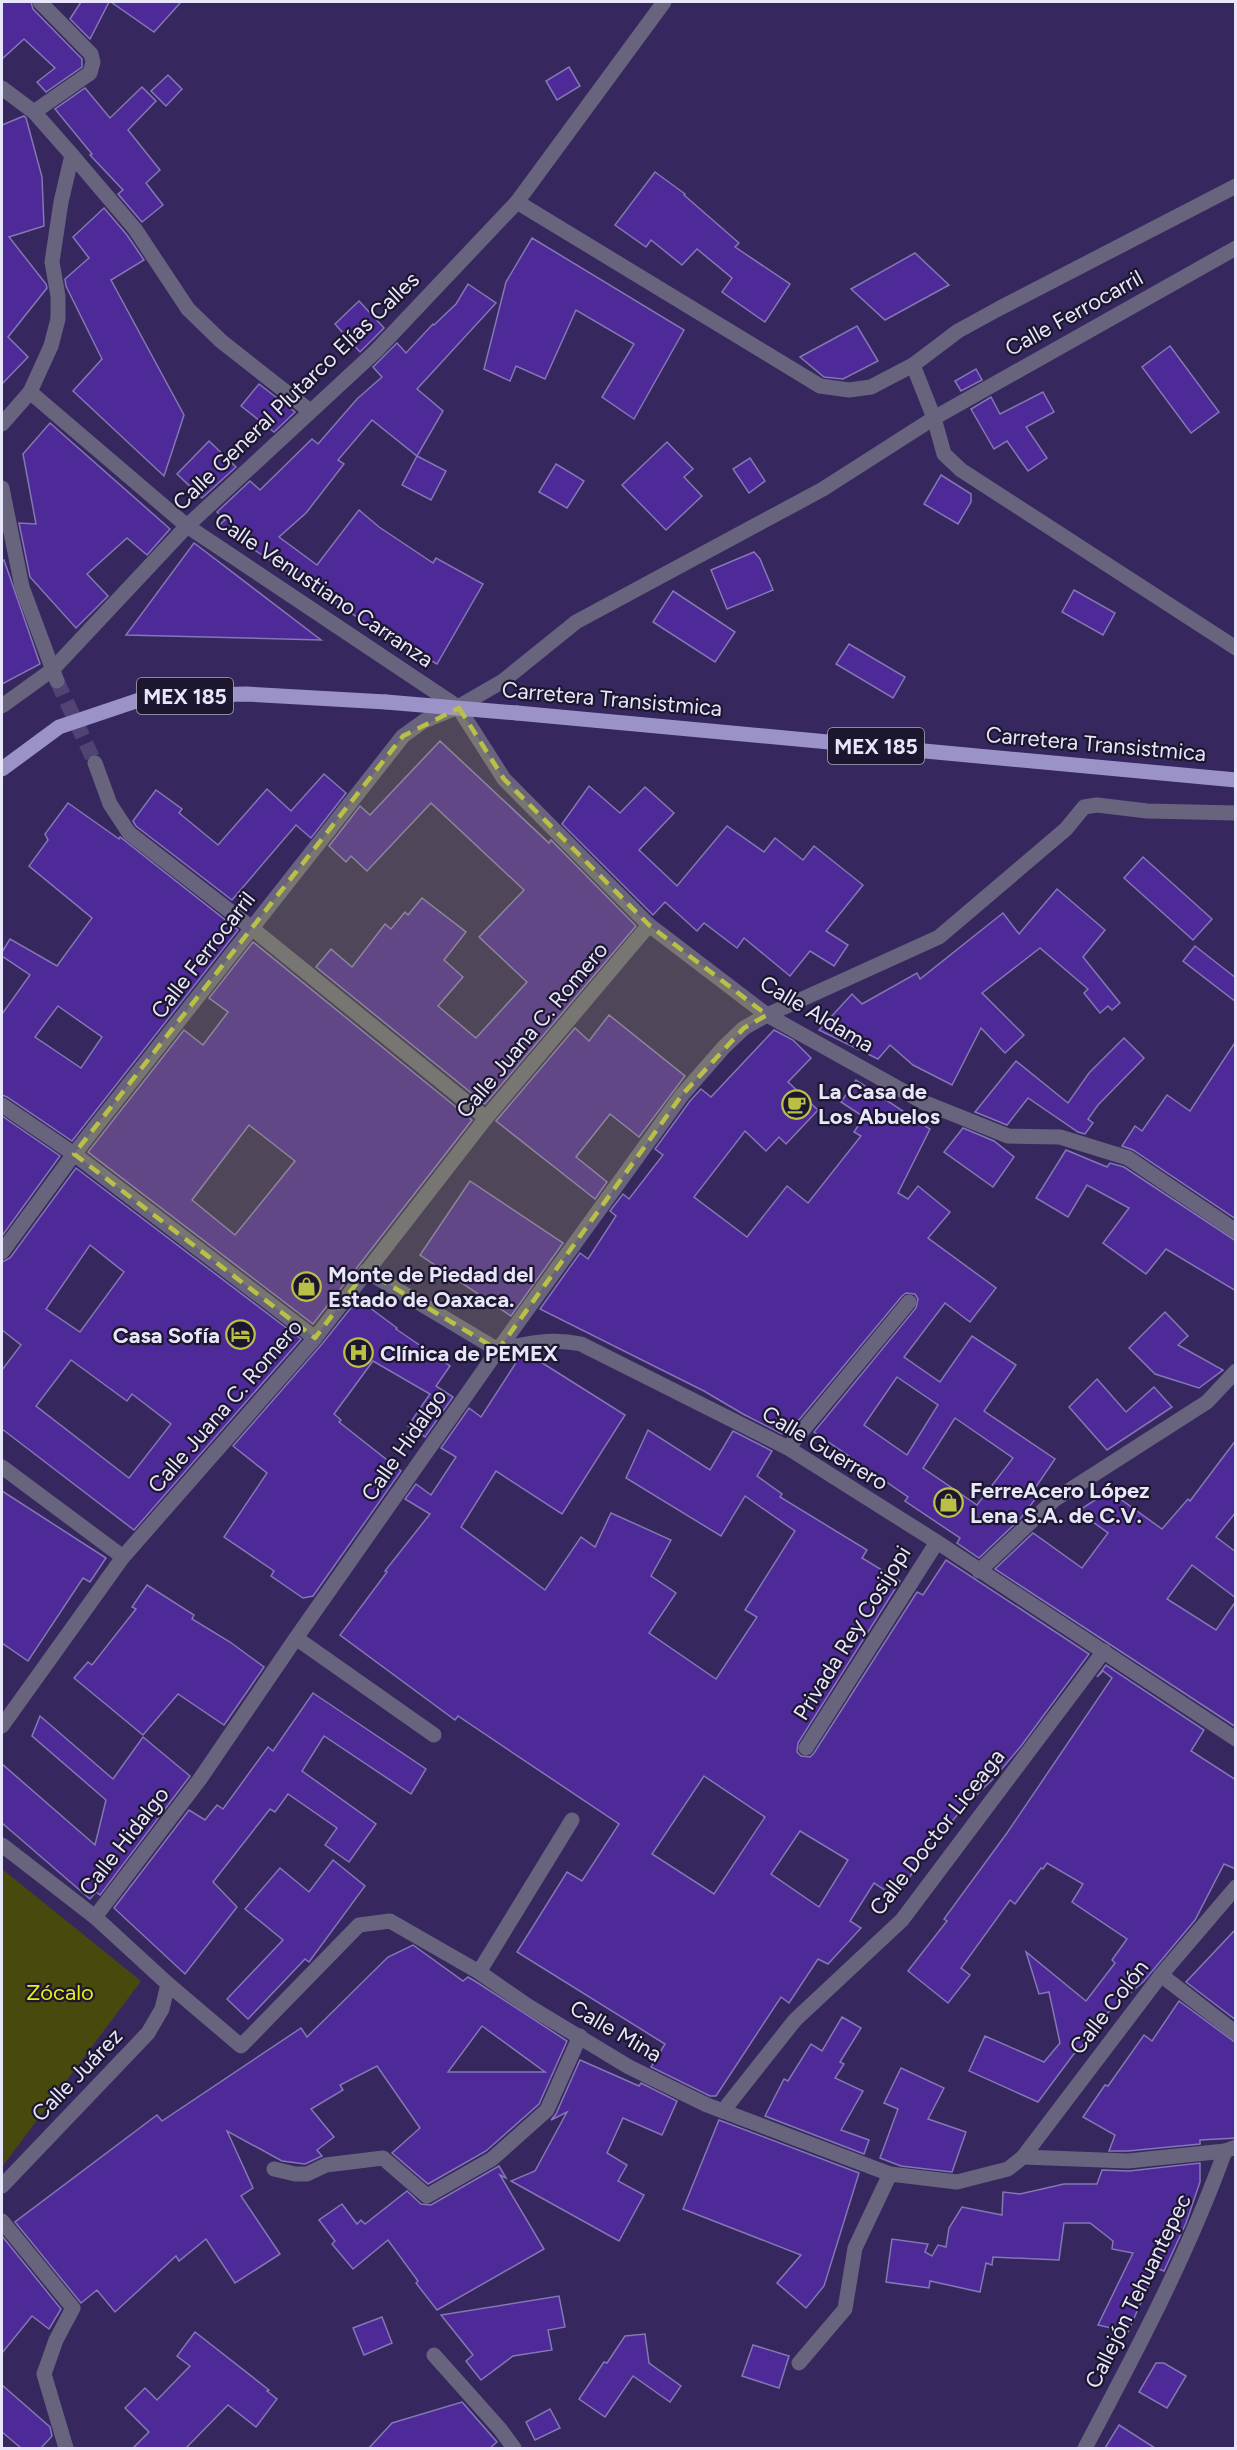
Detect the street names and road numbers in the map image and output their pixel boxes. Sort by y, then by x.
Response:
street label: Calle Ferrocarril [1000,264,1148,362]
street label: Calle General Plutarco Elías Calles [167,266,425,516]
street label: Calle Venustiano Carranza [210,507,438,673]
street label: Carretera Transistmica [501,676,723,722]
road number: MEX 185 [137,678,233,714]
street label: Carretera Transistmica [985,721,1207,767]
road number: MEX 185 [828,728,924,764]
street label: Calle Ferrocarril [145,886,261,1024]
street label: Calle Juana C. Romero [451,937,613,1123]
street label: Calle Aldama [755,969,879,1059]
street label: Calle Juana C. Romero [142,1314,308,1498]
street label: Calle Hidalgo [356,1384,452,1506]
street label: Calle Guerrero [757,1400,893,1496]
street label: Privada Rey Cosijopi [787,1541,917,1725]
street label: Calle Doctor Liceaga [864,1743,1010,1921]
street label: Calle Hidalgo [73,1781,175,1901]
street label: Calle Colón [1064,1954,1154,2060]
street label: Calle Mina [565,1994,667,2068]
street label: Calle Juárez [26,2023,128,2127]
street label: Callejón Tehuantepec [1079,2189,1197,2393]

